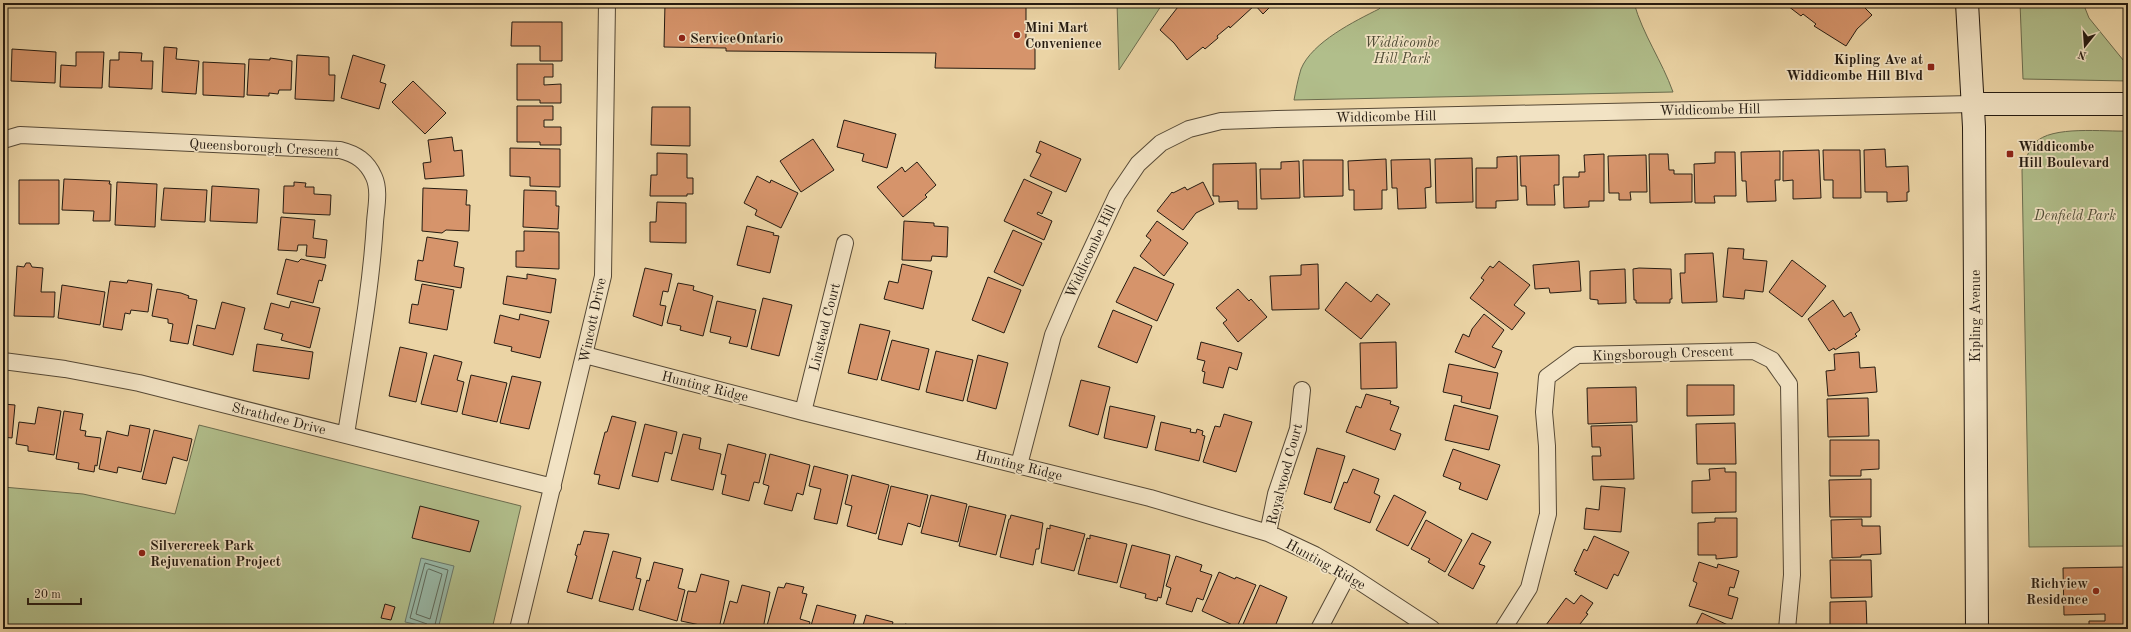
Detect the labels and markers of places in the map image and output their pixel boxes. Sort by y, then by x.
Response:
place label: Mini Mart Convenience [1025,21,1102,51]
marker: Mini Mart Convenience [1012,30,1022,40]
place label: ServiceOntario [690,32,783,46]
marker: ServiceOntario [677,33,687,43]
place label: Kipling Ave at Widdicombe Hill Blvd [1786,53,1923,83]
marker: Kipling Ave at Widdicombe Hill Blvd [1926,62,1936,72]
place label: Widdicombe Hill Boulevard [2018,140,2110,170]
marker: Widdicombe Hill Boulevard [2005,149,2015,159]
place label: Silvercreek Park Rejuvenation Project [150,539,281,569]
marker: Silvercreek Park Rejuvenation Project [137,548,147,558]
place label: Richview Residence [2026,577,2088,607]
marker: Richview Residence [2091,586,2101,596]

